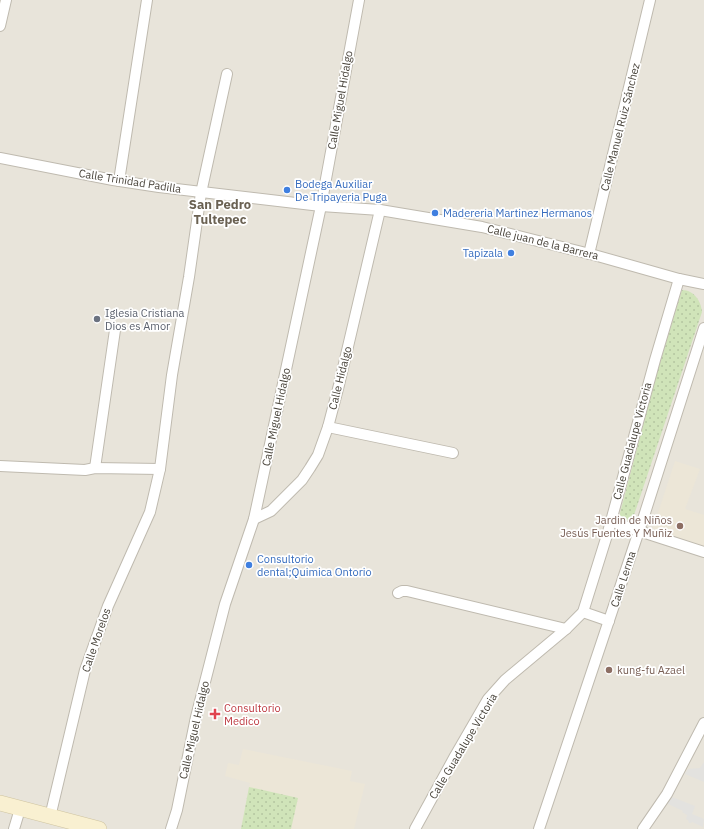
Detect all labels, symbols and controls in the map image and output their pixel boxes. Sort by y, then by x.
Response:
street label: Calle Miguel Hidalgo [324,49,356,151]
street label: Calle Manuel Ruiz Sánchez [597,62,643,192]
street label: Calle Trinidad Padilla [78,166,182,196]
place label: Bodega Auxiliar De Tripayeria Puga [295,177,387,204]
marker: Bodega Auxiliar De Tripayeria Puga [282,185,292,195]
district label: San Pedro Tultepec [189,196,251,228]
place label: Madereria Martinez Hermanos [443,206,592,220]
marker: Madereria Martinez Hermanos [430,208,440,218]
street label: Calle juan de la Barrera [486,221,600,263]
place label: Tapizala [463,246,503,260]
marker: Tapizala [506,248,516,258]
place label: Iglesia Cristiana Dios es Amor [105,306,184,333]
marker: Iglesia Cristiana Dios es Amor [92,314,102,324]
street label: Calle Hidalgo [325,345,355,411]
street label: Calle Miguel Hidalgo [259,367,293,467]
street label: Calle Guadalupe Victoria [610,381,654,501]
place label: Jardin de Niños Jesús Fuentes Y Muñiz [560,513,672,540]
marker: Jardin de Niños Jesús Fuentes Y Muñiz [675,521,685,531]
street label: Calle Lerma [607,549,639,609]
place label: Consultorio dental;Quimica Ontorio [257,552,372,579]
marker: Consultorio dental;Quimica Ontorio [244,560,254,570]
street label: Calle Morelos [78,606,114,674]
place label: kung-fu Azael [617,663,685,677]
marker: kung-fu Azael [604,665,614,675]
street label: Calle Miguel Hidalgo [176,680,212,780]
street label: Calle Guadalupe Victoria [426,690,500,802]
place label: Consultorio Medico [224,701,281,728]
marker: Consultorio Medico [209,708,221,720]

